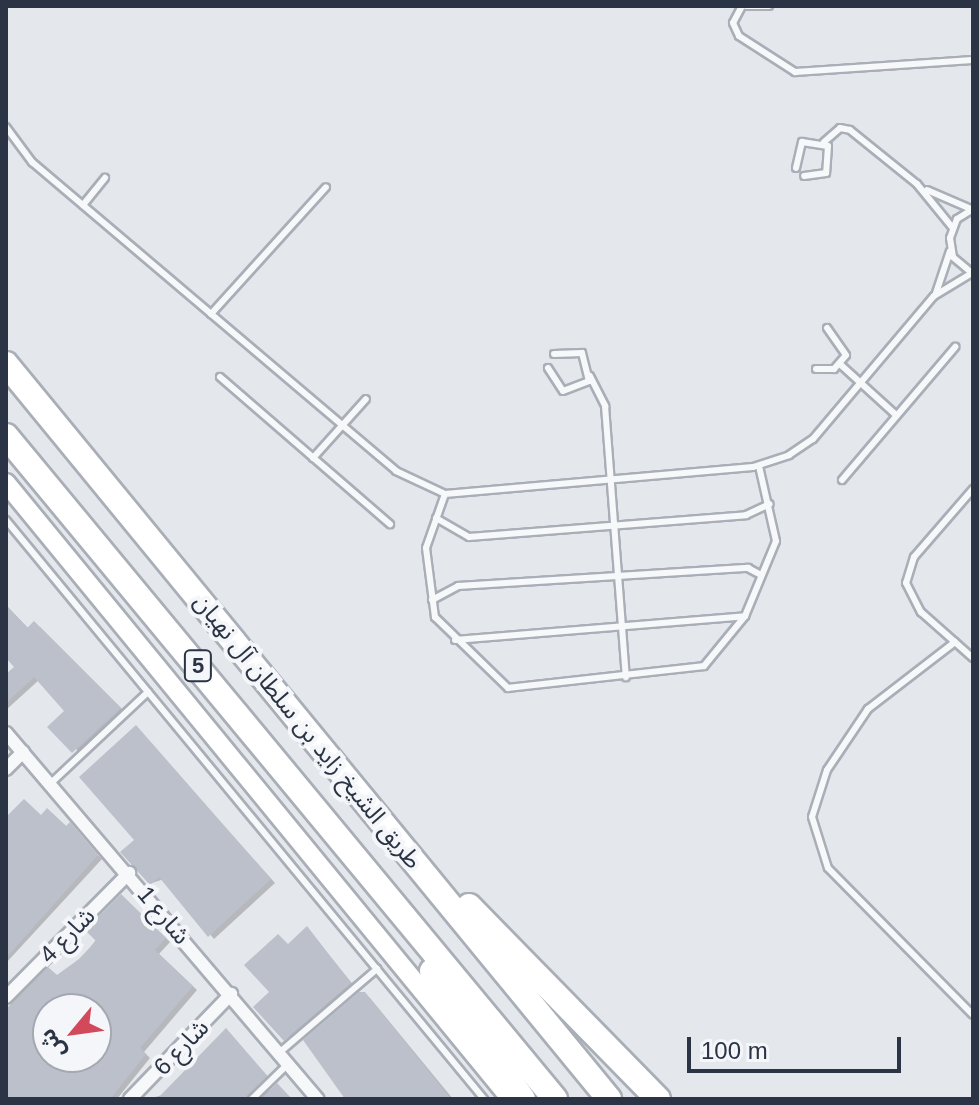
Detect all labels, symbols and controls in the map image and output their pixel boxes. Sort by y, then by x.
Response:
street label: طريق الشيخ زايد بن سلطان آل نهيان [188,587,428,875]
road number: 5 [182,648,214,684]
street label: شارع 1 [132,880,196,950]
street label: شارع 4 [33,901,101,969]
north arrow [32,993,112,1073]
street label: شارع 6 [147,1013,215,1081]
scale bar [691,1021,905,1071]
text: ش [34,1025,71,1063]
text: 100 m [701,1037,768,1064]

